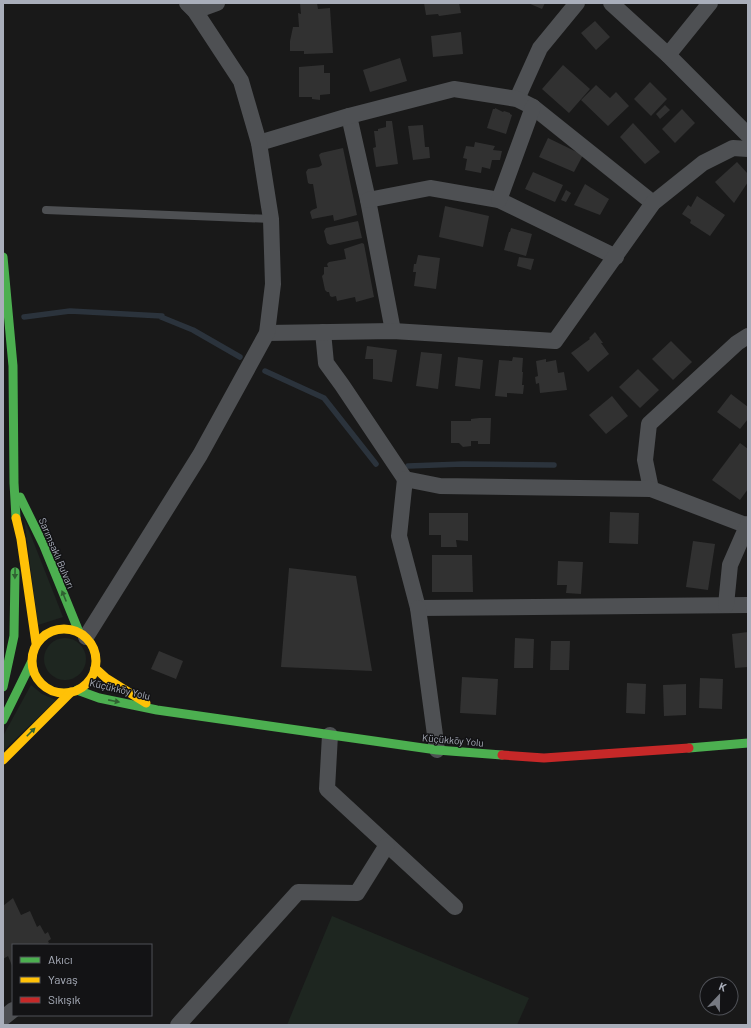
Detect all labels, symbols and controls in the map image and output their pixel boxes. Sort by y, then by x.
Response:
street label: Sarımsaklı Bulvarı [37,516,77,590]
one-way arrow [12,567,18,580]
one-way arrow [61,590,67,602]
street label: Küçükköy Yolu [89,676,151,702]
one-way arrow [108,698,120,704]
one-way arrow [26,727,36,737]
street label: Küçükköy Yolu [422,731,484,749]
legend [12,944,152,1016]
text: Akıcı [48,952,73,966]
text: Yavaş [48,972,78,986]
north arrow [699,976,739,1016]
text: K [717,979,729,994]
text: Sıkışık [48,992,80,1006]

